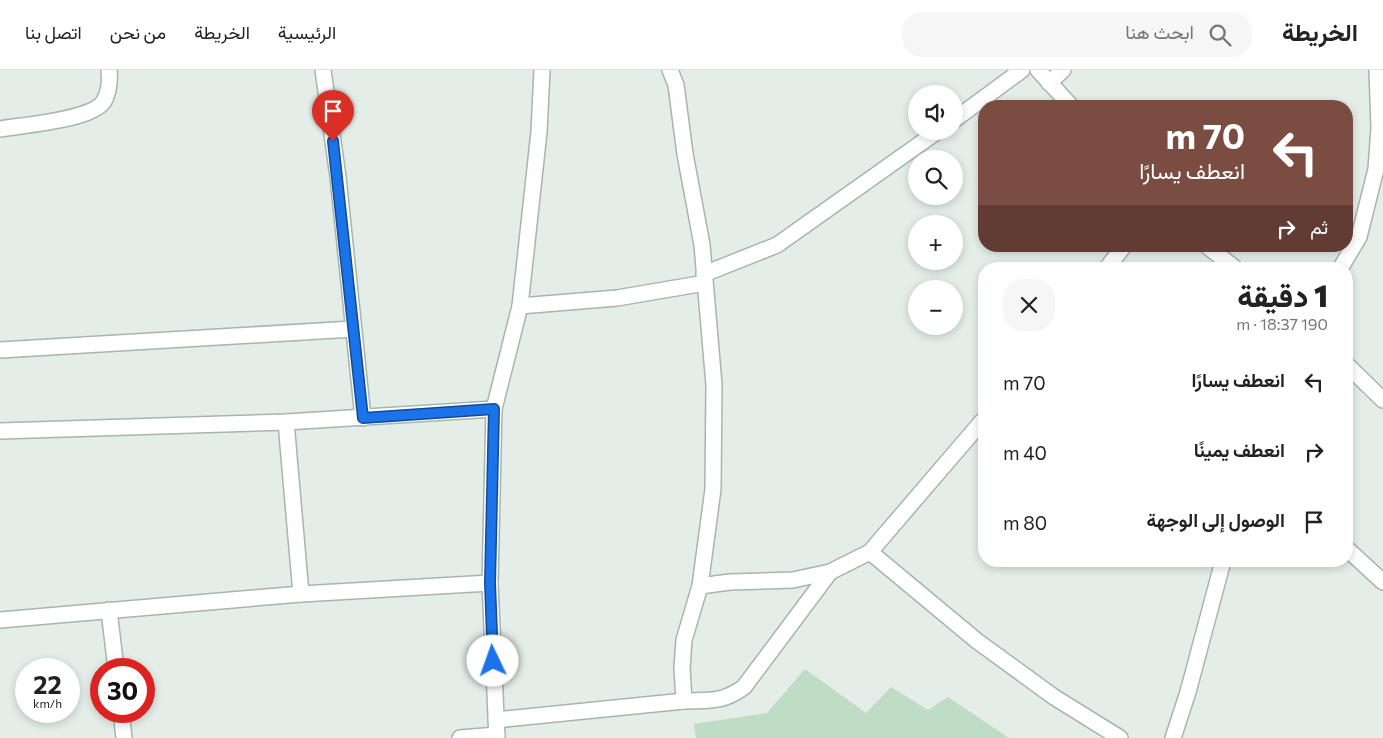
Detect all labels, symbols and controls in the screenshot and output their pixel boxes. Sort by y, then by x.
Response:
search box [902,12,1252,57]
text: الخريطة [1282,17,1358,46]
text: ابحث هنا [1125,20,1194,43]
text: اتصل بنا [25,21,82,43]
text: من نحن [110,21,166,43]
text: الخريطة [194,21,250,43]
text: الرئيسية [278,21,336,43]
icon: search [1206,21,1234,49]
map controls [908,85,963,335]
button: sound [908,85,963,140]
pin [312,90,354,141]
icon: arrive [319,97,347,125]
text: 70 m [1165,113,1245,156]
icon: left [1263,120,1328,185]
button: search [908,150,963,205]
text: انعطف يسارًا [1139,157,1245,184]
button: + [908,215,963,270]
icon: right [1272,215,1300,243]
text: ثم [1310,215,1328,238]
text: 1 دقيقة [1237,276,1328,313]
button: close [1003,279,1055,331]
button: − [908,280,963,335]
text: 190 m · 18:37 [1236,314,1328,333]
text: انعطف يسارًا [1191,368,1285,391]
icon: left [1300,368,1328,396]
text: 70 m [1003,371,1046,394]
text: انعطف يمينًا [1194,438,1285,461]
icon: right [1300,438,1328,466]
text: 40 m [1003,441,1047,464]
text: الوصول إلى الوجهة [1146,508,1285,531]
icon: arrive [1300,508,1328,536]
text: 80 m [1003,511,1047,534]
position arrow [466,634,518,686]
speed limit sign: 30 [90,658,155,723]
text: 22 [33,669,62,699]
text: km/h [33,696,62,710]

